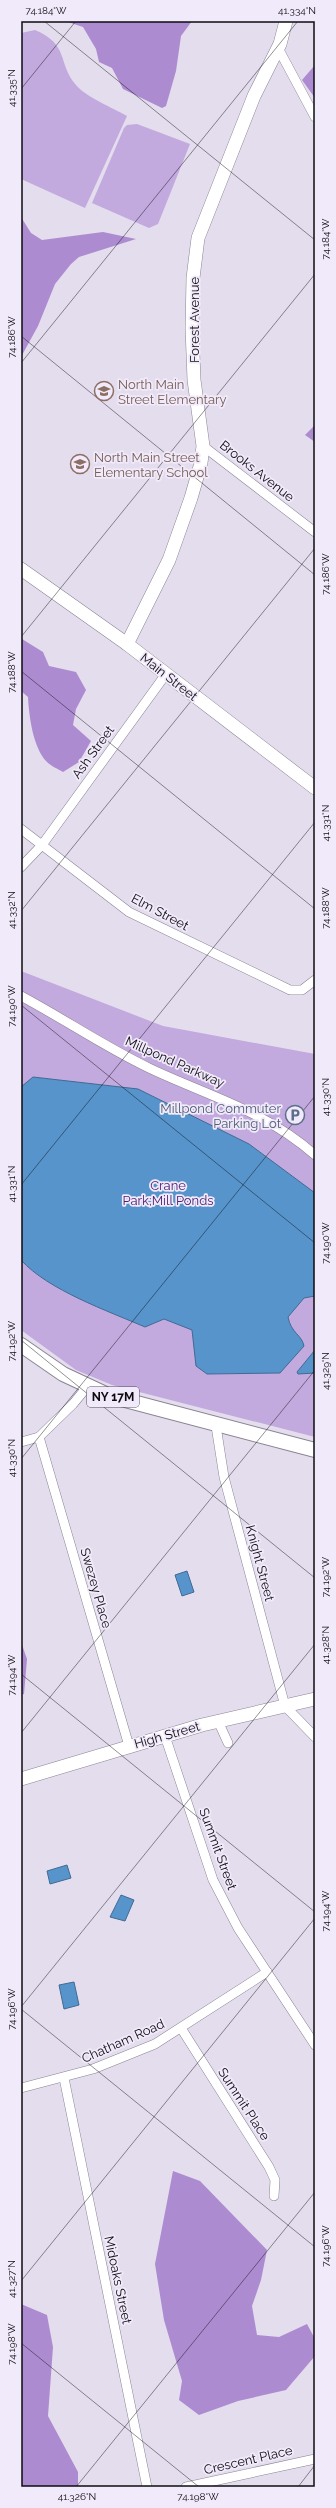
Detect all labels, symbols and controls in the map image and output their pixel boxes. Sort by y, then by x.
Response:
text: 74.184°W [26,5,67,16]
text: 41.334°N [278,5,316,16]
text: 41.335°N [6,69,17,107]
text: 74.184°W [320,218,331,259]
street label: Forest Avenue [187,277,202,363]
text: 74.186°W [6,316,17,358]
place label: North Main Street Elementary [118,377,227,407]
school or university icon: North Main Street Elementary [93,380,115,402]
street label: Brooks Avenue [217,437,297,505]
place label: North Main Street Elementary School [94,450,208,480]
school or university icon: North Main Street Elementary School [69,453,91,475]
text: 74.186°W [320,553,331,595]
street label: Main Street [138,650,201,704]
text: 74.188°W [6,651,17,693]
street label: Ash Street [69,722,118,781]
text: 41.331°N [320,805,331,841]
text: 74.188°W [320,887,331,929]
text: 41.332°N [6,891,17,929]
street label: Elm Street [129,891,192,934]
text: 74.190°W [6,985,17,1027]
street label: Millpond Parkway [123,1033,227,1091]
text: 41.330°N [320,1078,331,1116]
place label: Millpond Commuter Parking Lot [160,1101,282,1131]
parking icon: Millpond Commuter Parking Lot [284,1104,306,1126]
text: 41.331°N [6,1166,17,1202]
park label: Crane Park;Mill Ponds [122,1178,214,1208]
text: 74.190°W [320,1222,331,1264]
text: 74.192°W [6,1320,17,1361]
text: 41.329°N [320,1352,331,1390]
road number: NY 17M [87,1387,139,1407]
text: 41.330°N [6,1439,17,1477]
street label: Knight Street [243,1523,278,1603]
street label: Swezey Place [77,1546,115,1630]
text: 74.192°W [320,1556,331,1597]
text: 41.328°N [320,1626,331,1664]
text: 74.194°W [6,1654,17,1695]
street label: High Street [133,1718,202,1751]
street label: Summit Street [196,1806,240,1893]
text: 74.194°W [320,1890,331,1931]
text: 74.196°W [6,1988,17,2030]
street label: Chatham Road [79,2016,167,2066]
street label: Summit Place [215,2065,273,2143]
text: 74.196°W [320,2225,331,2267]
street label: Midoaks Street [101,2235,135,2326]
text: 41.327°N [6,2260,17,2298]
text: 74.198°W [6,2323,17,2365]
street label: Crescent Place [202,2442,294,2477]
text: 41.326°N [58,2491,96,2502]
text: 74.198°W [177,2491,219,2502]

